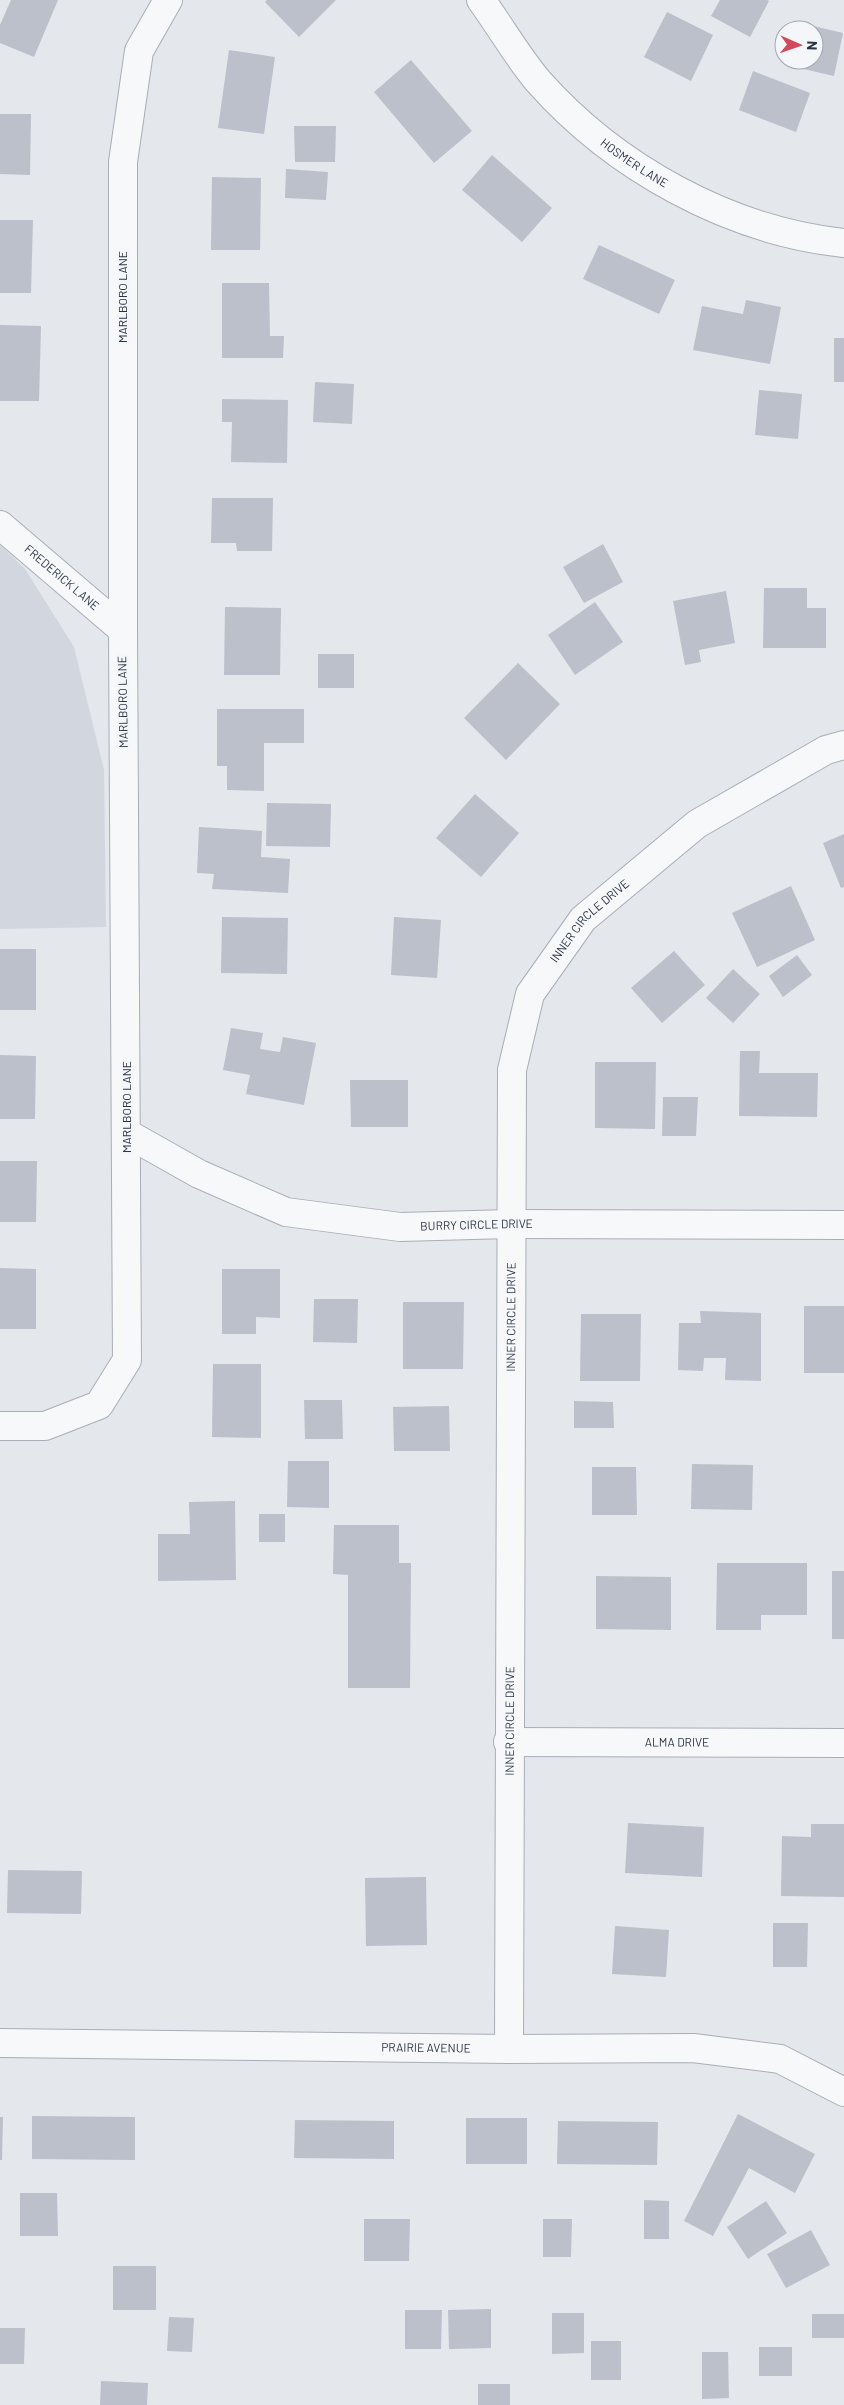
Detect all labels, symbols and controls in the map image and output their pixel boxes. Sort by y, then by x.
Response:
north arrow [774,20,824,70]
text: N [804,41,821,50]
street label: HOSMER LANE [598,135,671,190]
street label: MARLBORO LANE [115,251,129,343]
street label: FREDERICK LANE [22,541,102,613]
street label: MARLBORO LANE [114,656,130,748]
street label: INNER CIRCLE DRIVE [547,876,631,965]
street label: MARLBORO LANE [119,1061,133,1153]
street label: BURRY CIRCLE DRIVE [420,1216,533,1232]
street label: INNER CIRCLE DRIVE [503,1262,517,1372]
street label: INNER CIRCLE DRIVE [502,1666,516,1776]
street label: ALMA DRIVE [645,1734,709,1749]
street label: PRAIRIE AVENUE [381,2039,471,2055]

